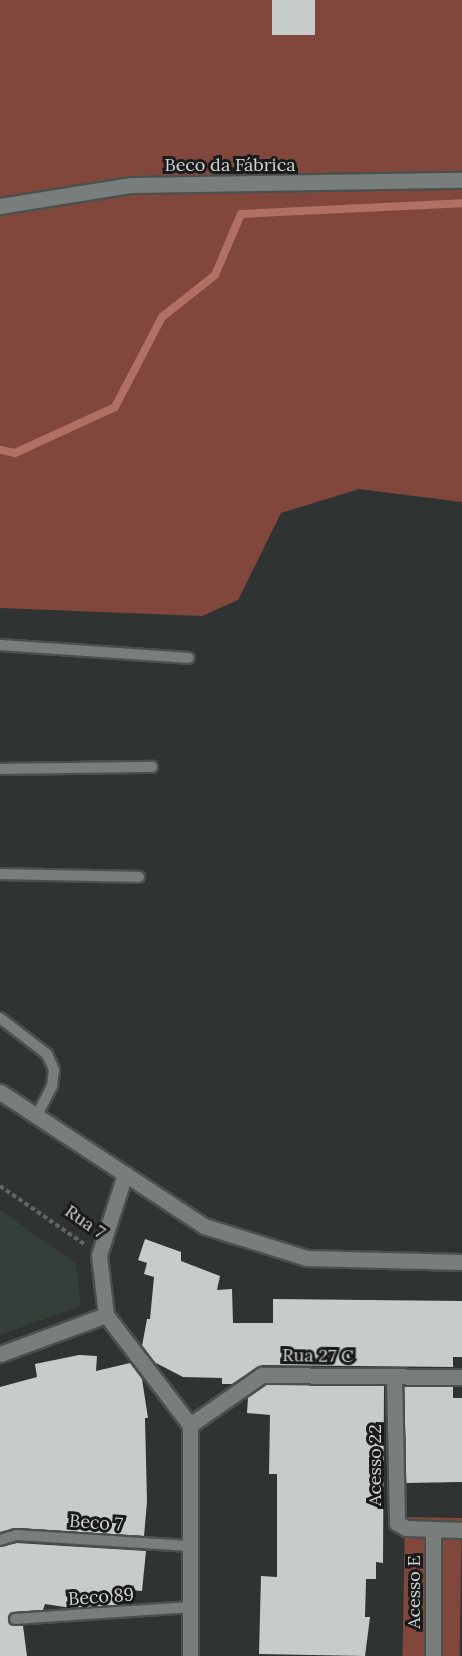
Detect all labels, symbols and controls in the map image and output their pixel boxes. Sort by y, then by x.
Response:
street label: Beco da Fábrica [165,154,295,176]
street label: Rua 7 [61,1200,109,1244]
street label: Rua 27 C [282,1345,354,1367]
street label: Acesso 22 [364,1424,386,1506]
street label: Beco 7 [68,1510,124,1536]
street label: Acesso E [403,1555,425,1629]
street label: Beco 89 [67,1584,135,1610]

